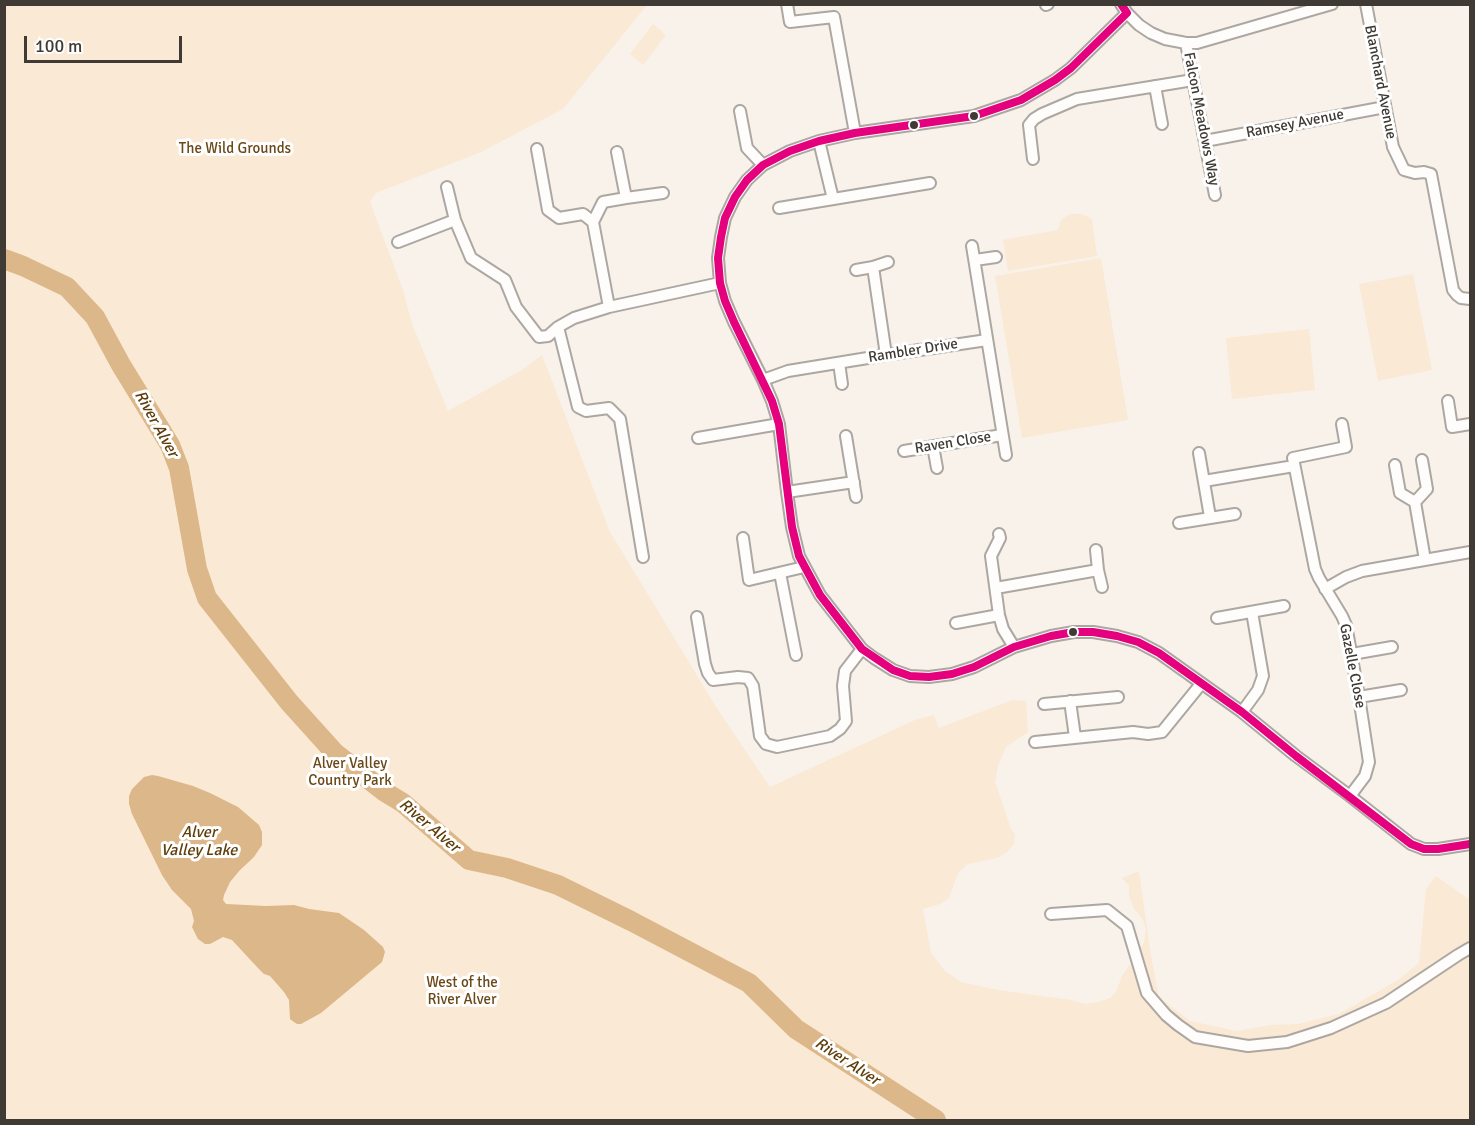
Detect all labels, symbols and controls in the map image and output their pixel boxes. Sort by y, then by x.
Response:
scale bar [27,24,184,62]
street label: Blanchard Avenue [1360,24,1400,140]
text: 100 m [35,35,82,57]
street label: Falcon Meadows Way [1179,51,1223,187]
street label: Ramsey Avenue [1244,106,1346,142]
unlabelled marker [968,110,980,122]
unlabelled marker [908,119,920,131]
park label: The Wild Grounds [179,140,291,158]
street label: Rambler Drive [867,335,959,367]
water label: River Alver [130,387,182,461]
street label: Raven Close [914,428,992,458]
street label: Gazelle Close [1335,622,1369,710]
unlabelled marker [1067,626,1079,638]
park label: Alver Valley Country Park [308,755,392,790]
water label: River Alver [395,795,463,857]
water label: Alver Valley Lake [161,823,237,861]
park label: West of the River Alver [426,974,498,1009]
water label: River Alver [811,1034,883,1090]

